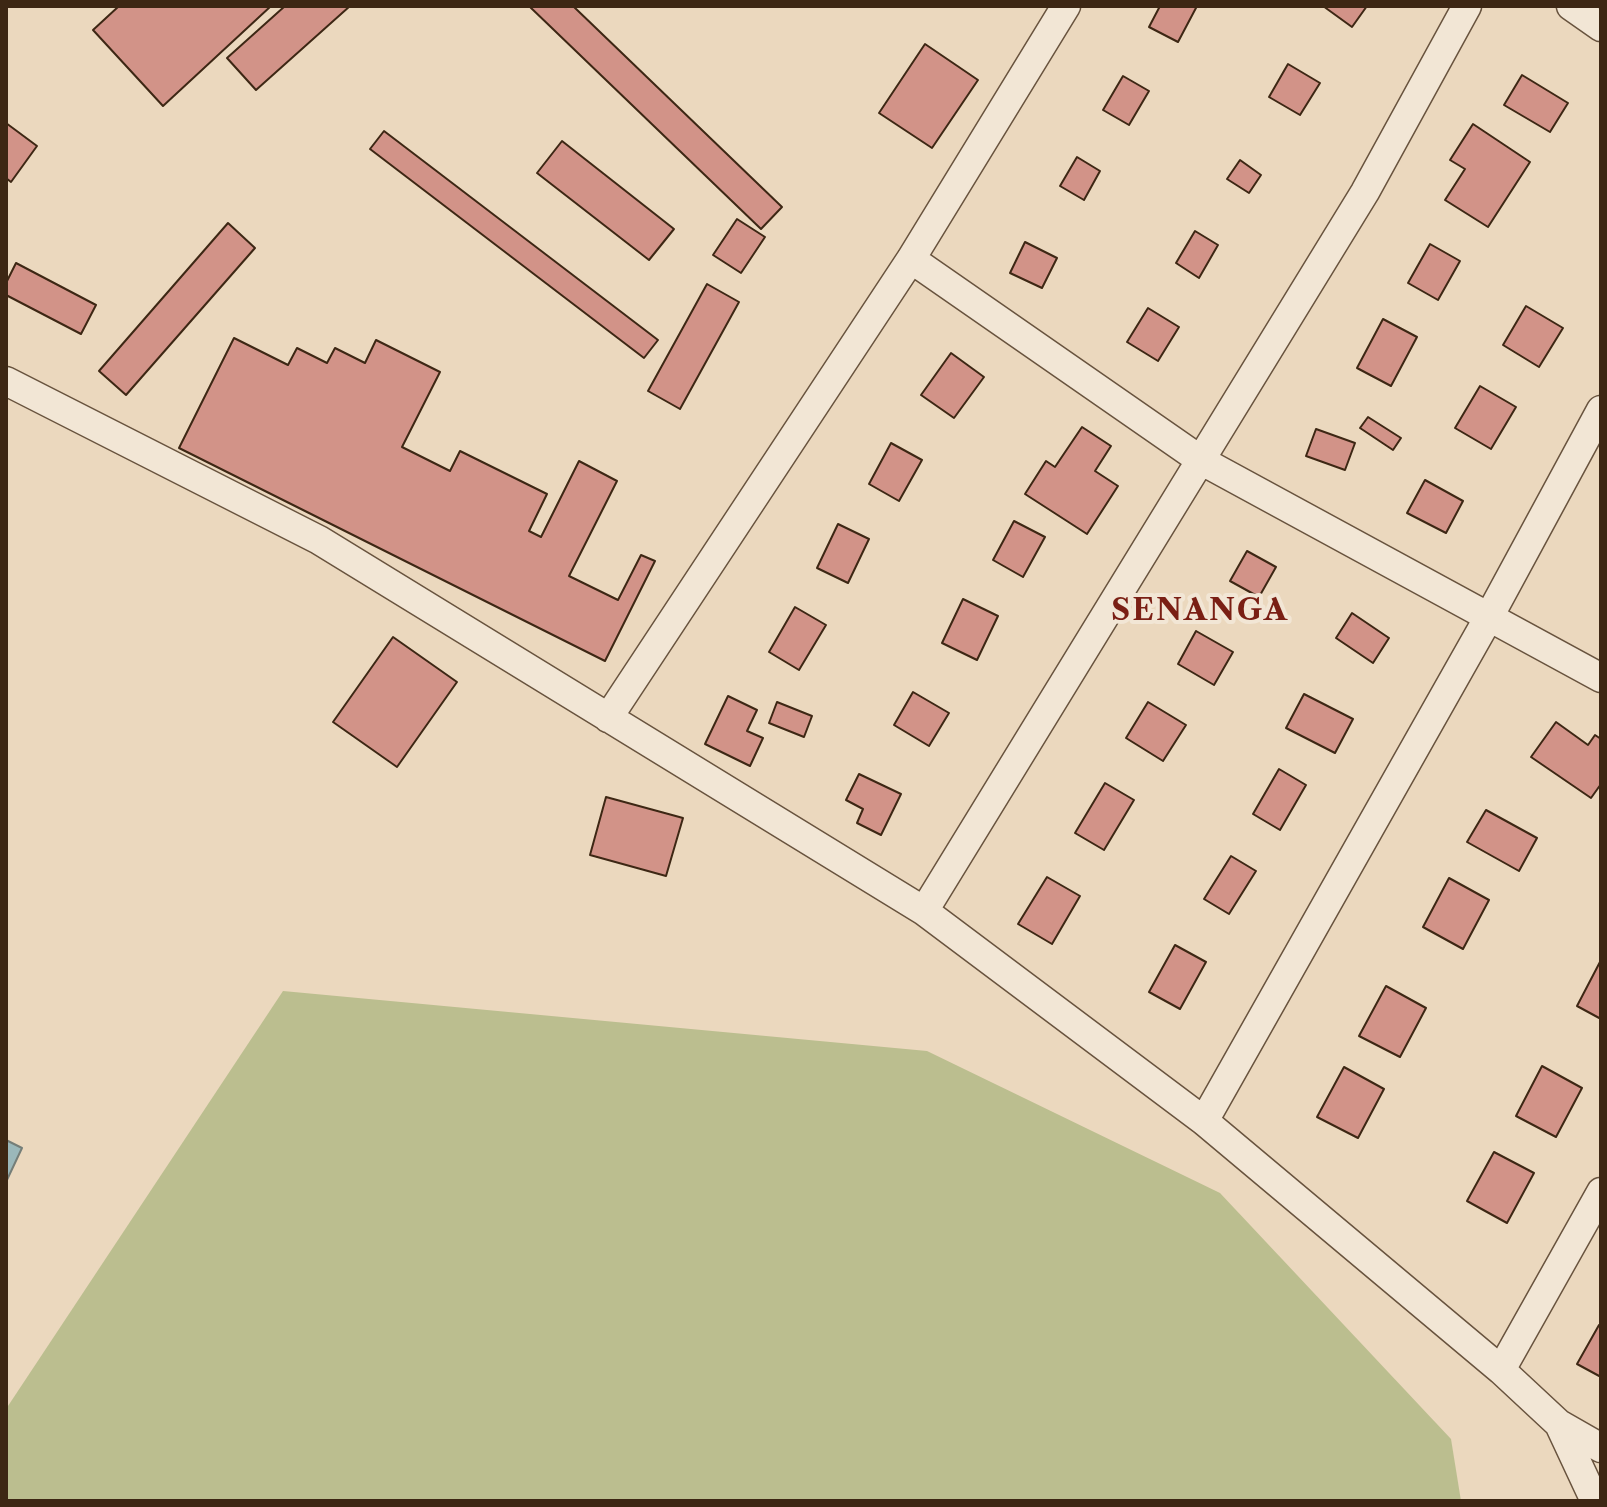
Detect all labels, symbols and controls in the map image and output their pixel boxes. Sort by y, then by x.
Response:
district label: SENANGA [1111,593,1289,629]

